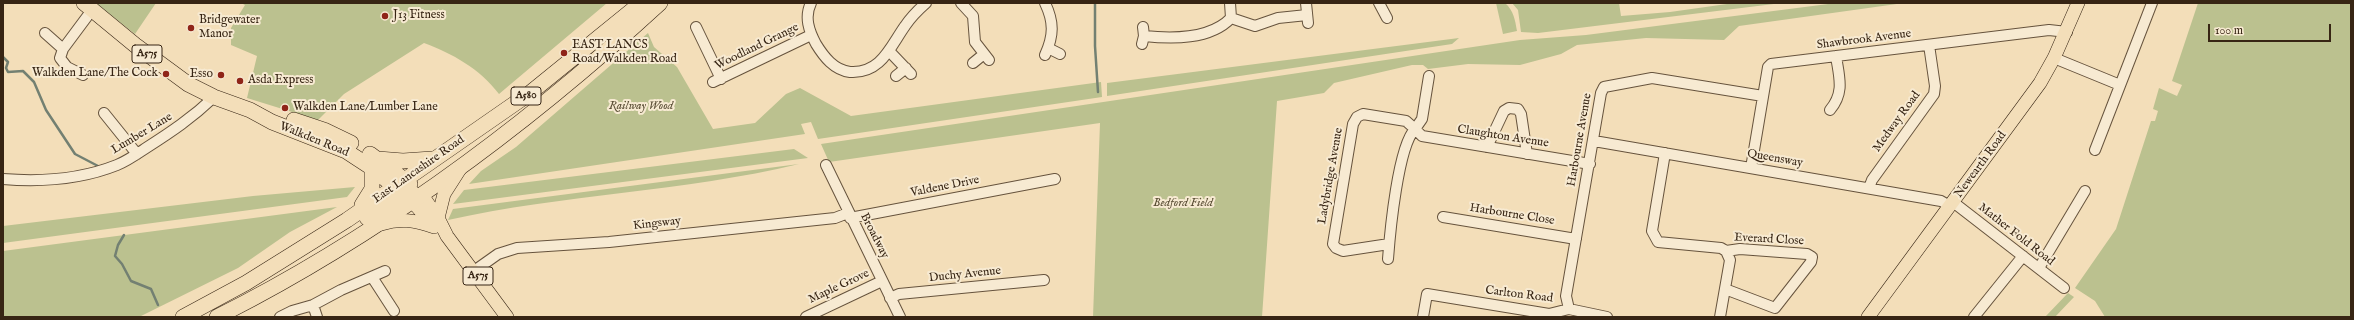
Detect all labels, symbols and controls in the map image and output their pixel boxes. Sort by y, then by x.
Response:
place label: J13 Fitness [393,9,445,23]
marker: J13 Fitness [380,11,390,21]
place label: Bridgewater Manor [199,14,260,42]
scale bar [2210,16,2333,42]
street label: Woodland Grange [713,20,801,74]
marker: Bridgewater Manor [186,23,196,33]
text: 100 m [2215,23,2243,38]
street label: Shawbrook Avenue [1816,27,1912,53]
place label: EAST LANCS Road/Walkden Road [572,39,677,67]
road number: A575 [132,45,162,63]
marker: EAST LANCS Road/Walkden Road [559,48,569,58]
place label: Walkden Lane/The Cock [32,67,158,81]
place label: Esso [190,68,213,82]
marker: Walkden Lane/The Cock [161,69,171,79]
marker: Esso [216,70,226,80]
place label: Asda Express [248,74,314,88]
marker: Asda Express [235,76,245,86]
road number: A580 [511,87,541,105]
street label: Medway Road [1870,89,1924,155]
street label: Harbourne Avenue [1565,92,1595,188]
park label: Railway Wood [609,100,673,114]
place label: Walkden Lane/Lumber Lane [293,101,438,115]
marker: Walkden Lane/Lumber Lane [280,103,290,113]
street label: Lumber Lane [109,110,175,158]
street label: Walkden Road [277,120,351,160]
street label: Claughton Avenue [1456,123,1550,151]
street label: Ladybridge Avenue [1315,127,1347,225]
street label: Newearth Road [1952,129,2010,201]
street label: East Lancashire Road [370,133,468,207]
street label: Queensway [1746,147,1804,171]
street label: Valdene Drive [909,173,981,201]
park label: Bedford Field [1153,197,1213,211]
street label: Harbourne Close [1468,201,1556,229]
street label: Mather Fold Road [1975,201,2057,269]
street label: Broadway [856,211,892,261]
street label: Kingsway [632,214,682,234]
street label: Everard Close [1734,231,1804,249]
street label: Duchy Avenue [928,264,1002,286]
road number: A575 [463,267,493,285]
street label: Maple Grove [806,267,872,307]
street label: Carlton Road [1484,284,1554,306]

